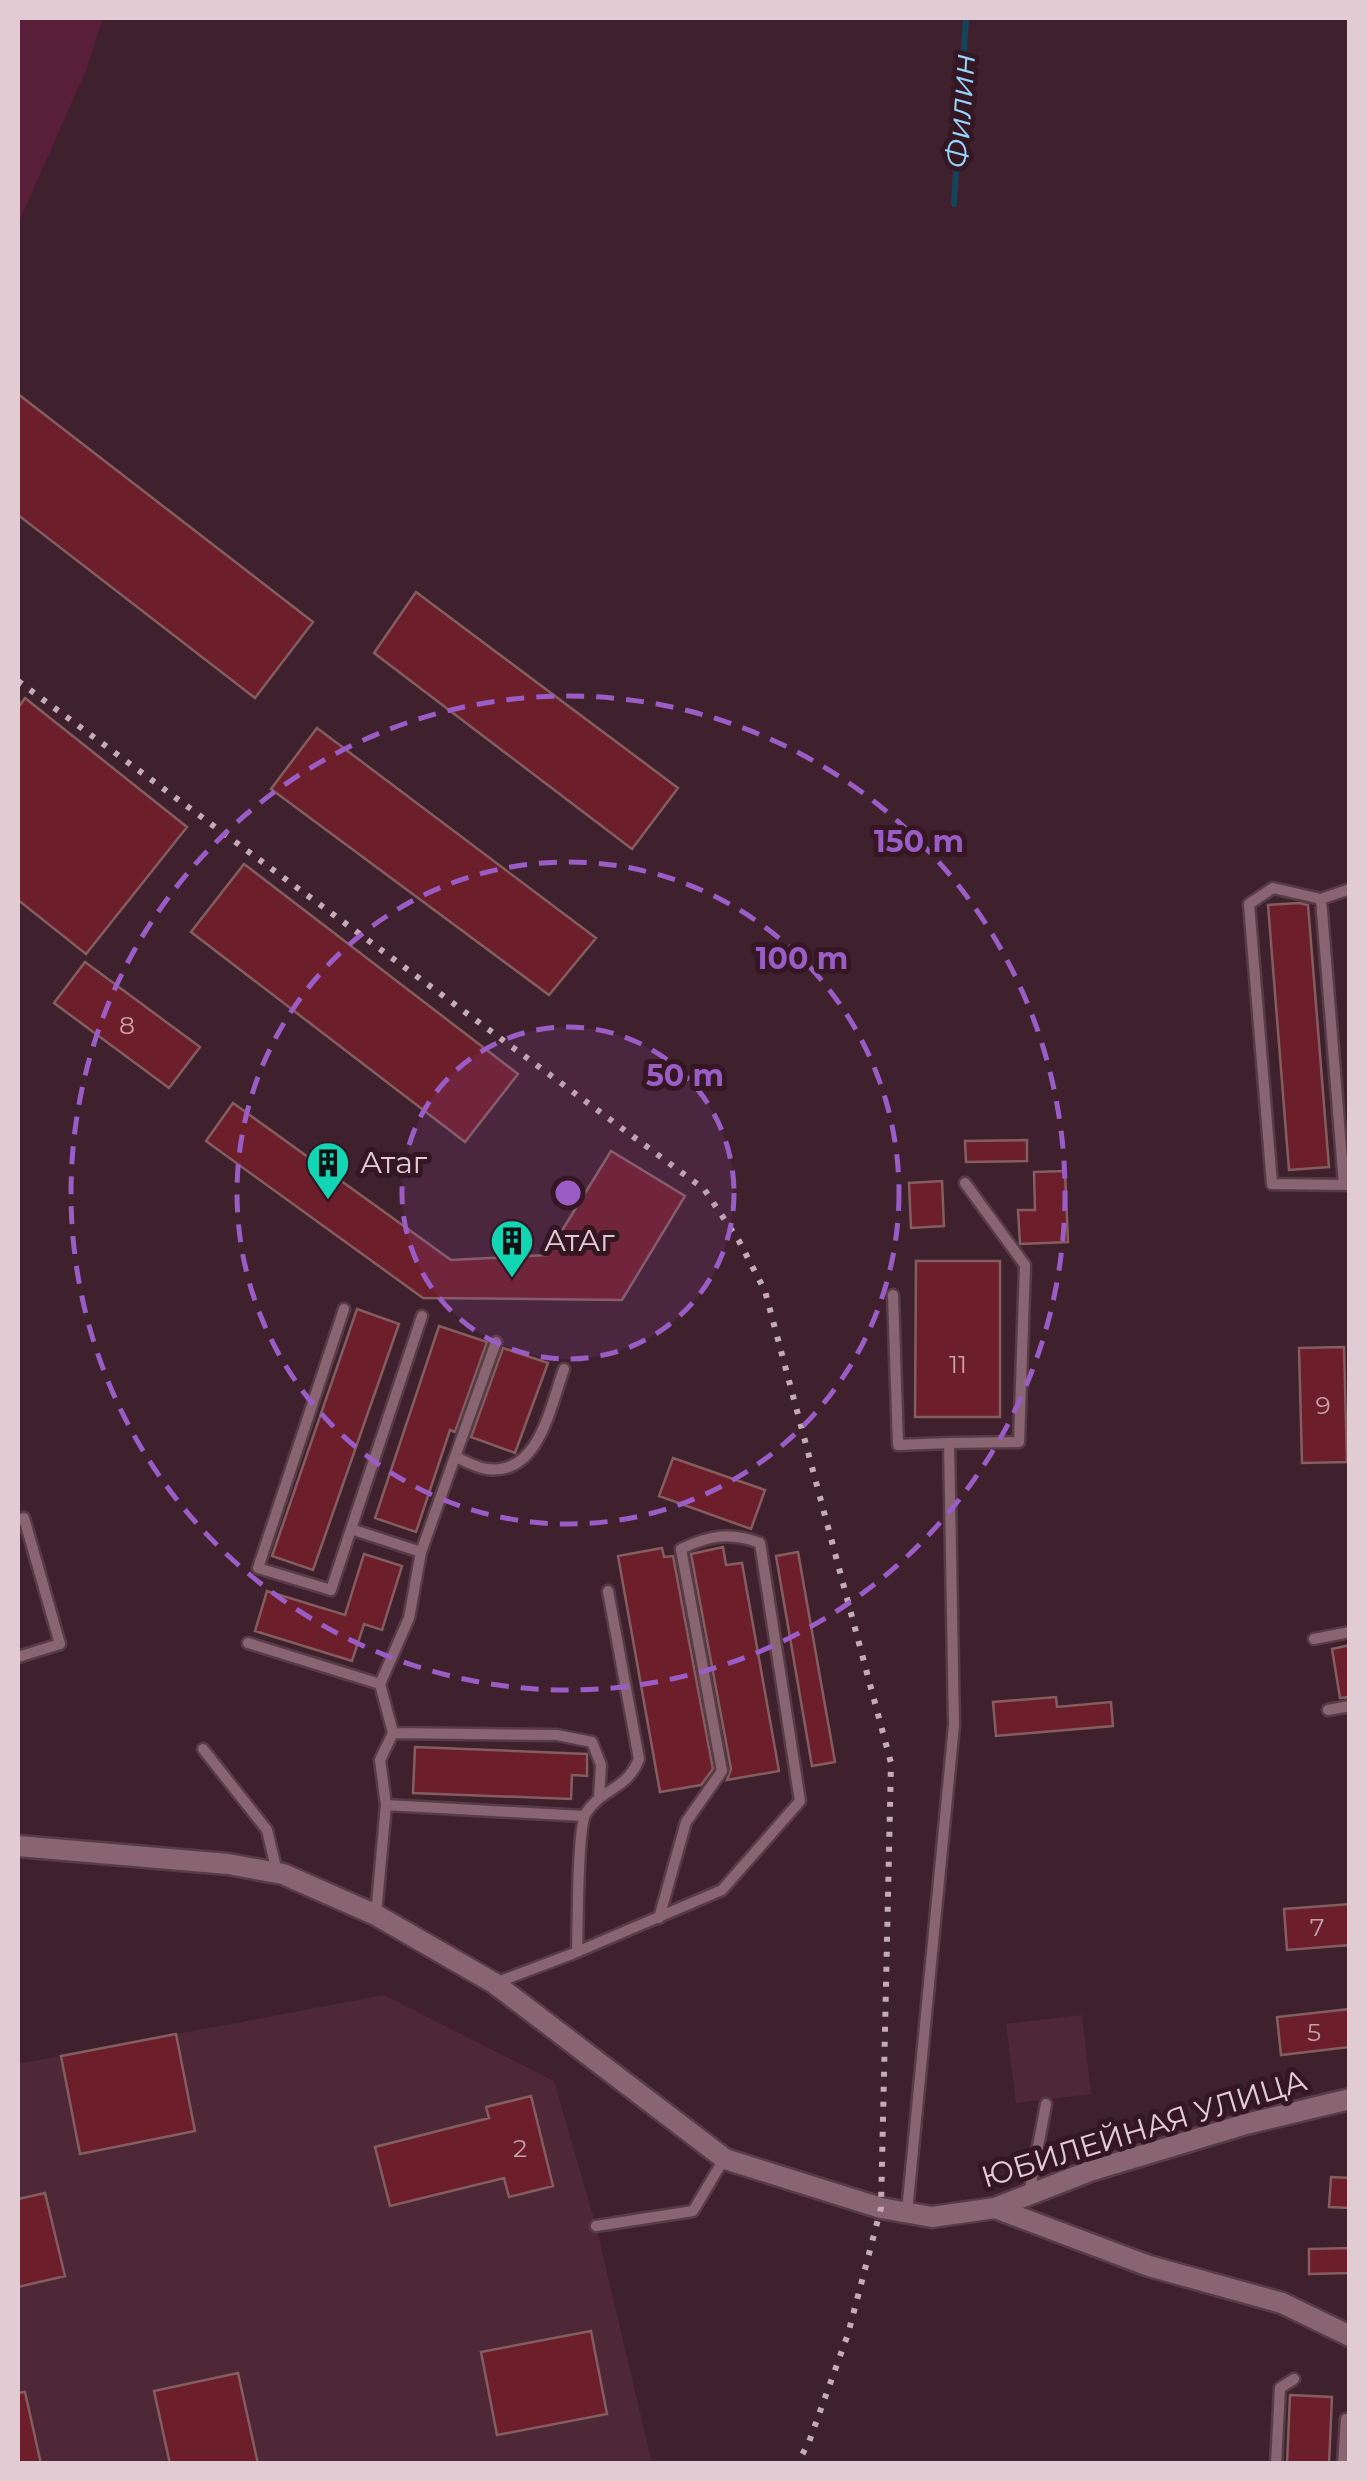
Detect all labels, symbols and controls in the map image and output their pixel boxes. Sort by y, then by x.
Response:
water label: Филин [936,52,983,170]
text: 150 m [874,823,964,860]
text: 100 m [756,940,848,977]
house number: 8 [119,1010,135,1040]
text: 50 m [646,1057,724,1094]
building icon: Атаг [305,1140,351,1201]
place label: Атаг [360,1144,428,1181]
centre of rings [550,1175,586,1211]
building icon: АтАг [489,1218,535,1279]
place label: АтАг [544,1222,615,1259]
house number: 11 [949,1349,967,1379]
house number: 9 [1315,1390,1331,1420]
house number: 7 [1310,1912,1324,1942]
house number: 5 [1307,2017,1321,2047]
street label: ЮБИЛЕЙНАЯ УЛИЦА [977,2061,1311,2196]
house number: 2 [513,2133,527,2163]

